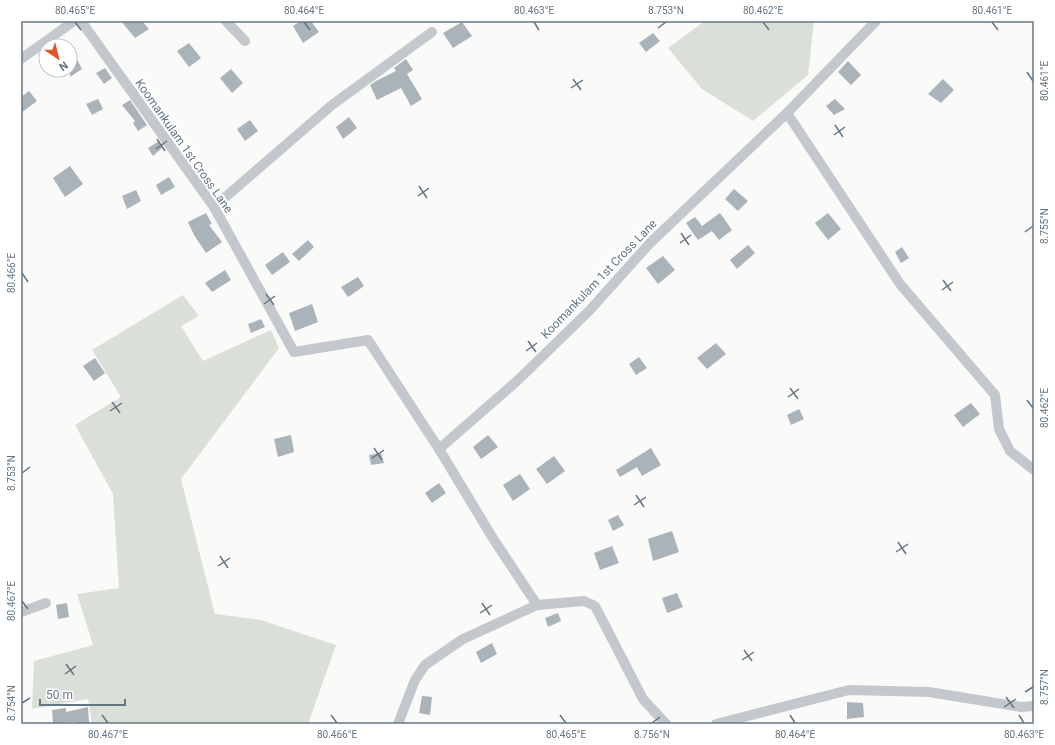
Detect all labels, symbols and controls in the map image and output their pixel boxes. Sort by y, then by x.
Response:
text: 80.465°E [55,5,95,16]
text: 80.464°E [284,5,324,16]
text: 80.463°E [514,5,554,16]
text: 8.753°N [648,5,684,16]
text: 80.462°E [743,5,783,16]
text: 80.461°E [972,5,1012,16]
north arrow [38,38,78,78]
text: N [56,58,70,73]
text: 80.461°E [1039,61,1050,101]
street label: Koomankulam 1st Cross Lane [132,76,236,216]
text: 8.755°N [1039,208,1050,244]
street label: Koomankulam 1st Cross Lane [538,217,660,341]
text: 80.466°E [6,253,17,293]
text: 80.462°E [1039,388,1050,428]
text: 8.753°N [6,455,17,491]
text: 80.467°E [6,581,17,621]
text: 8.757°N [1039,669,1050,705]
scale bar [40,681,125,707]
text: 8.754°N [6,685,17,721]
text: 50 m [46,688,73,702]
text: 80.467°E [88,729,128,740]
text: 80.466°E [317,729,357,740]
text: 80.465°E [546,729,586,740]
text: 8.756°N [634,729,670,740]
text: 80.464°E [775,729,815,740]
text: 80.463°E [1004,729,1044,740]

